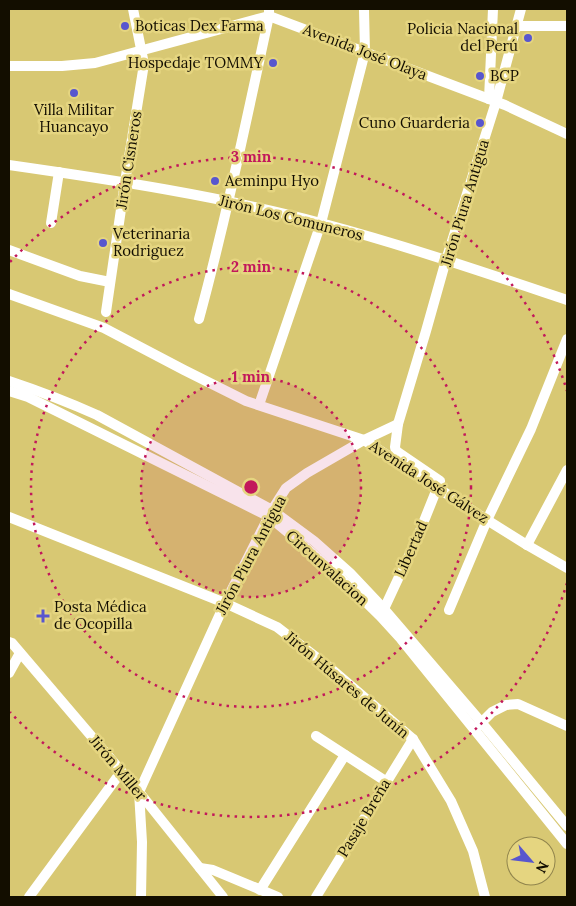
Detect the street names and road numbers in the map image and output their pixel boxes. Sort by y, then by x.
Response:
street label: Avenida José Olaya [300,19,430,84]
street label: Jirón Cisneros [111,109,146,211]
street label: Jirón Piura Antigua [436,137,493,270]
street label: Jirón Los Comuneros [216,190,365,245]
street label: Avenida José Gálvez [365,435,493,527]
street label: Jirón Piura Antigua [211,492,290,618]
street label: Libertad [390,518,431,580]
street label: Circunvalacion [282,526,372,609]
street label: Jirón Húsares de Junín [280,626,413,742]
street label: Jirón Miller [85,731,151,804]
street label: Pasaje Breña [333,775,395,860]

